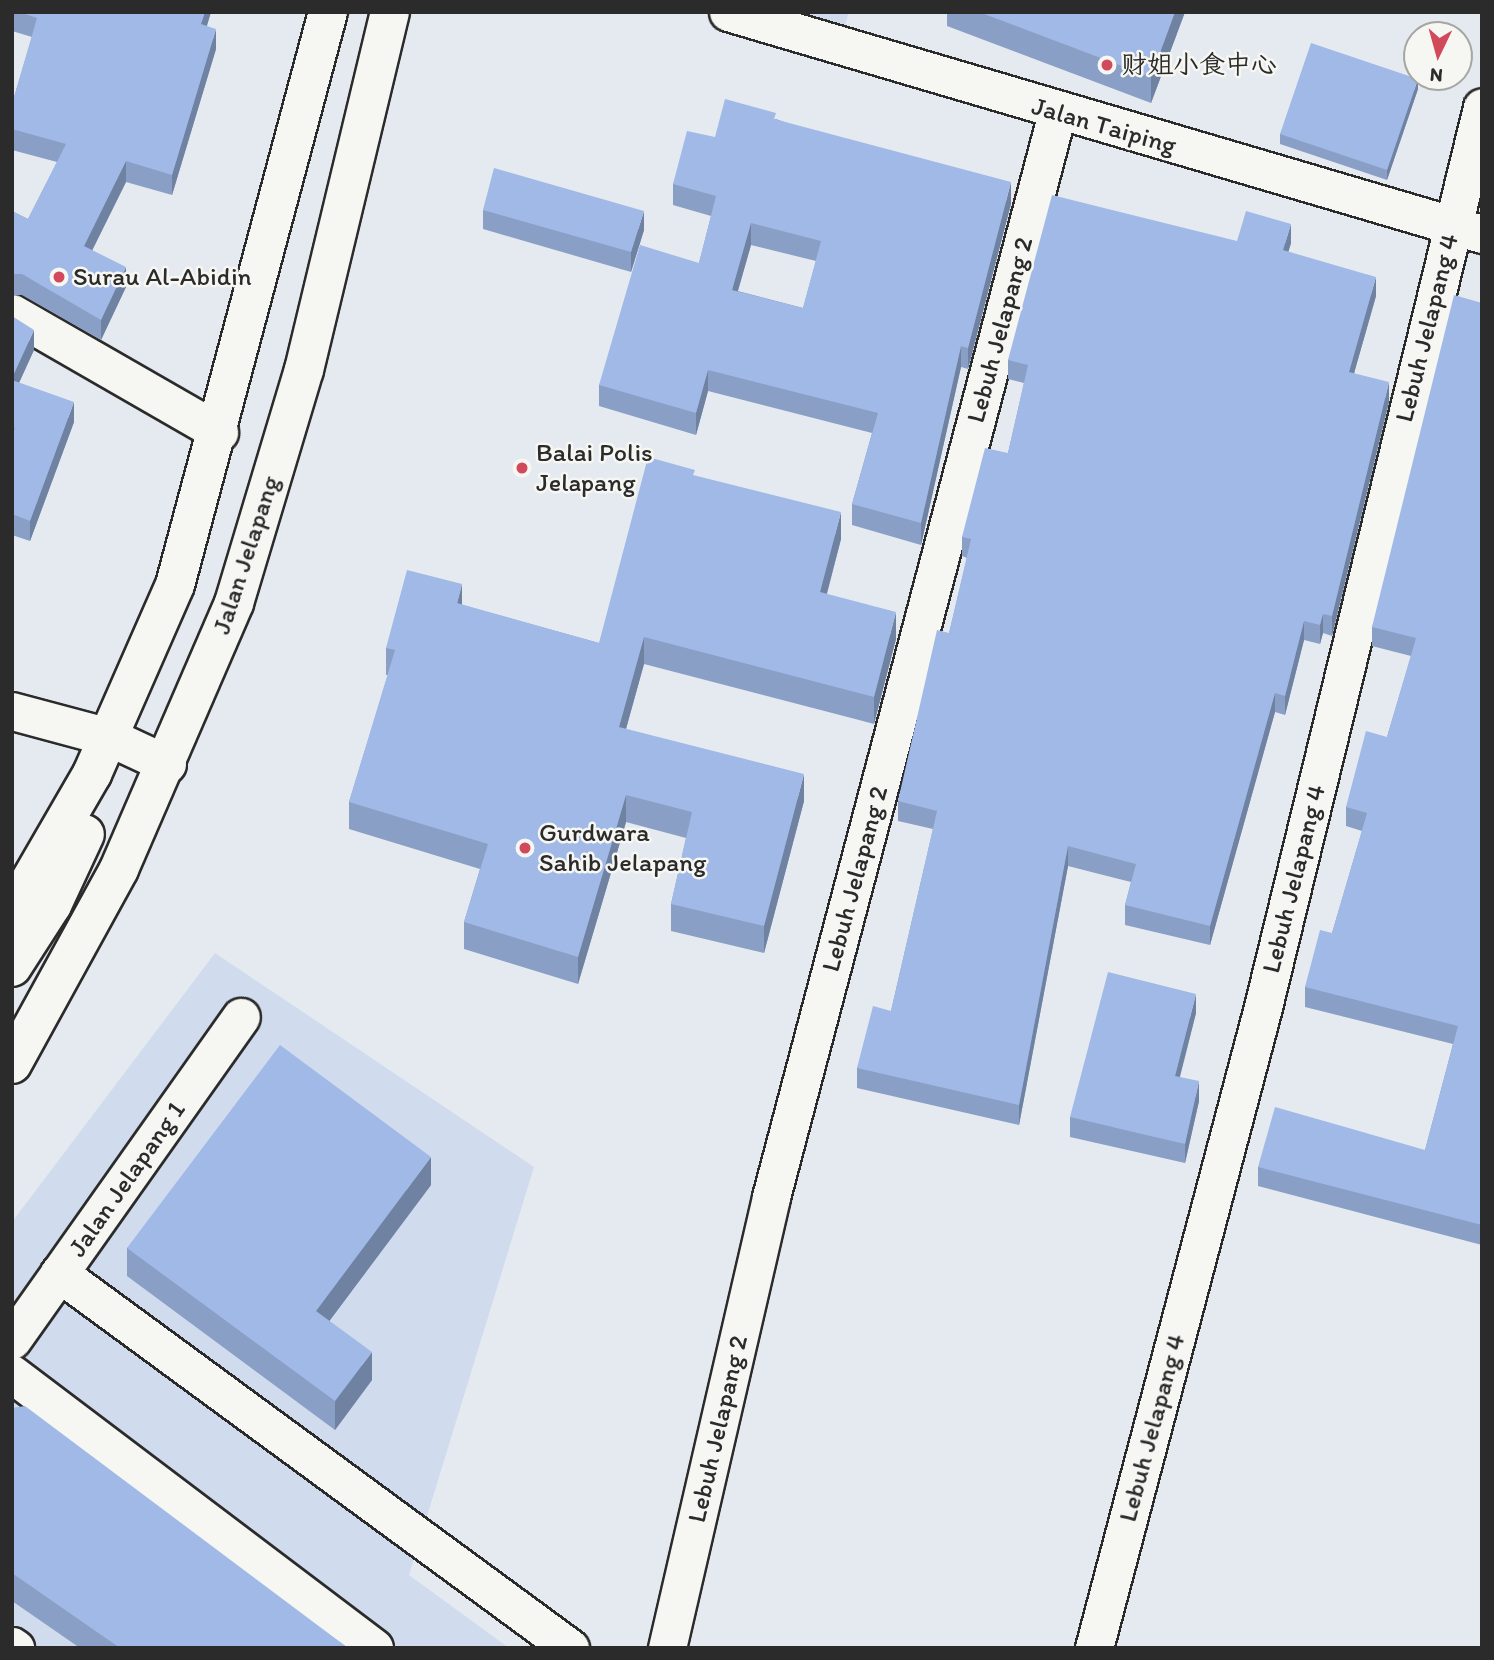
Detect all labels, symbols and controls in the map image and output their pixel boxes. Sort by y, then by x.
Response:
north arrow [1403,21,1473,91]
place label: 财姐小食中心 [1121,49,1277,81]
marker: 财姐小食中心 [1099,57,1115,73]
text: N [1429,63,1444,87]
street label: Jalan Taiping [1030,91,1178,161]
street label: Lebuh Jelapang 4 [1388,230,1466,426]
street label: Lebuh Jelapang 2 [960,233,1040,427]
place label: Surau Al-Abidin [73,261,252,293]
marker: Surau Al-Abidin [51,269,67,285]
place label: Balai Polis Jelapang [536,437,652,498]
marker: Balai Polis Jelapang [514,460,530,476]
street label: Jalan Jelapang [206,472,286,638]
street label: Lebuh Jelapang 4 [1255,781,1333,977]
street label: Lebuh Jelapang 2 [815,782,895,976]
place label: Gurdwara Sahib Jelapang [539,817,707,878]
marker: Gurdwara Sahib Jelapang [517,840,533,856]
street label: Jalan Jelapang 1 [62,1095,192,1263]
street label: Lebuh Jelapang 4 [1112,1330,1192,1526]
street label: Lebuh Jelapang 2 [681,1332,755,1526]

